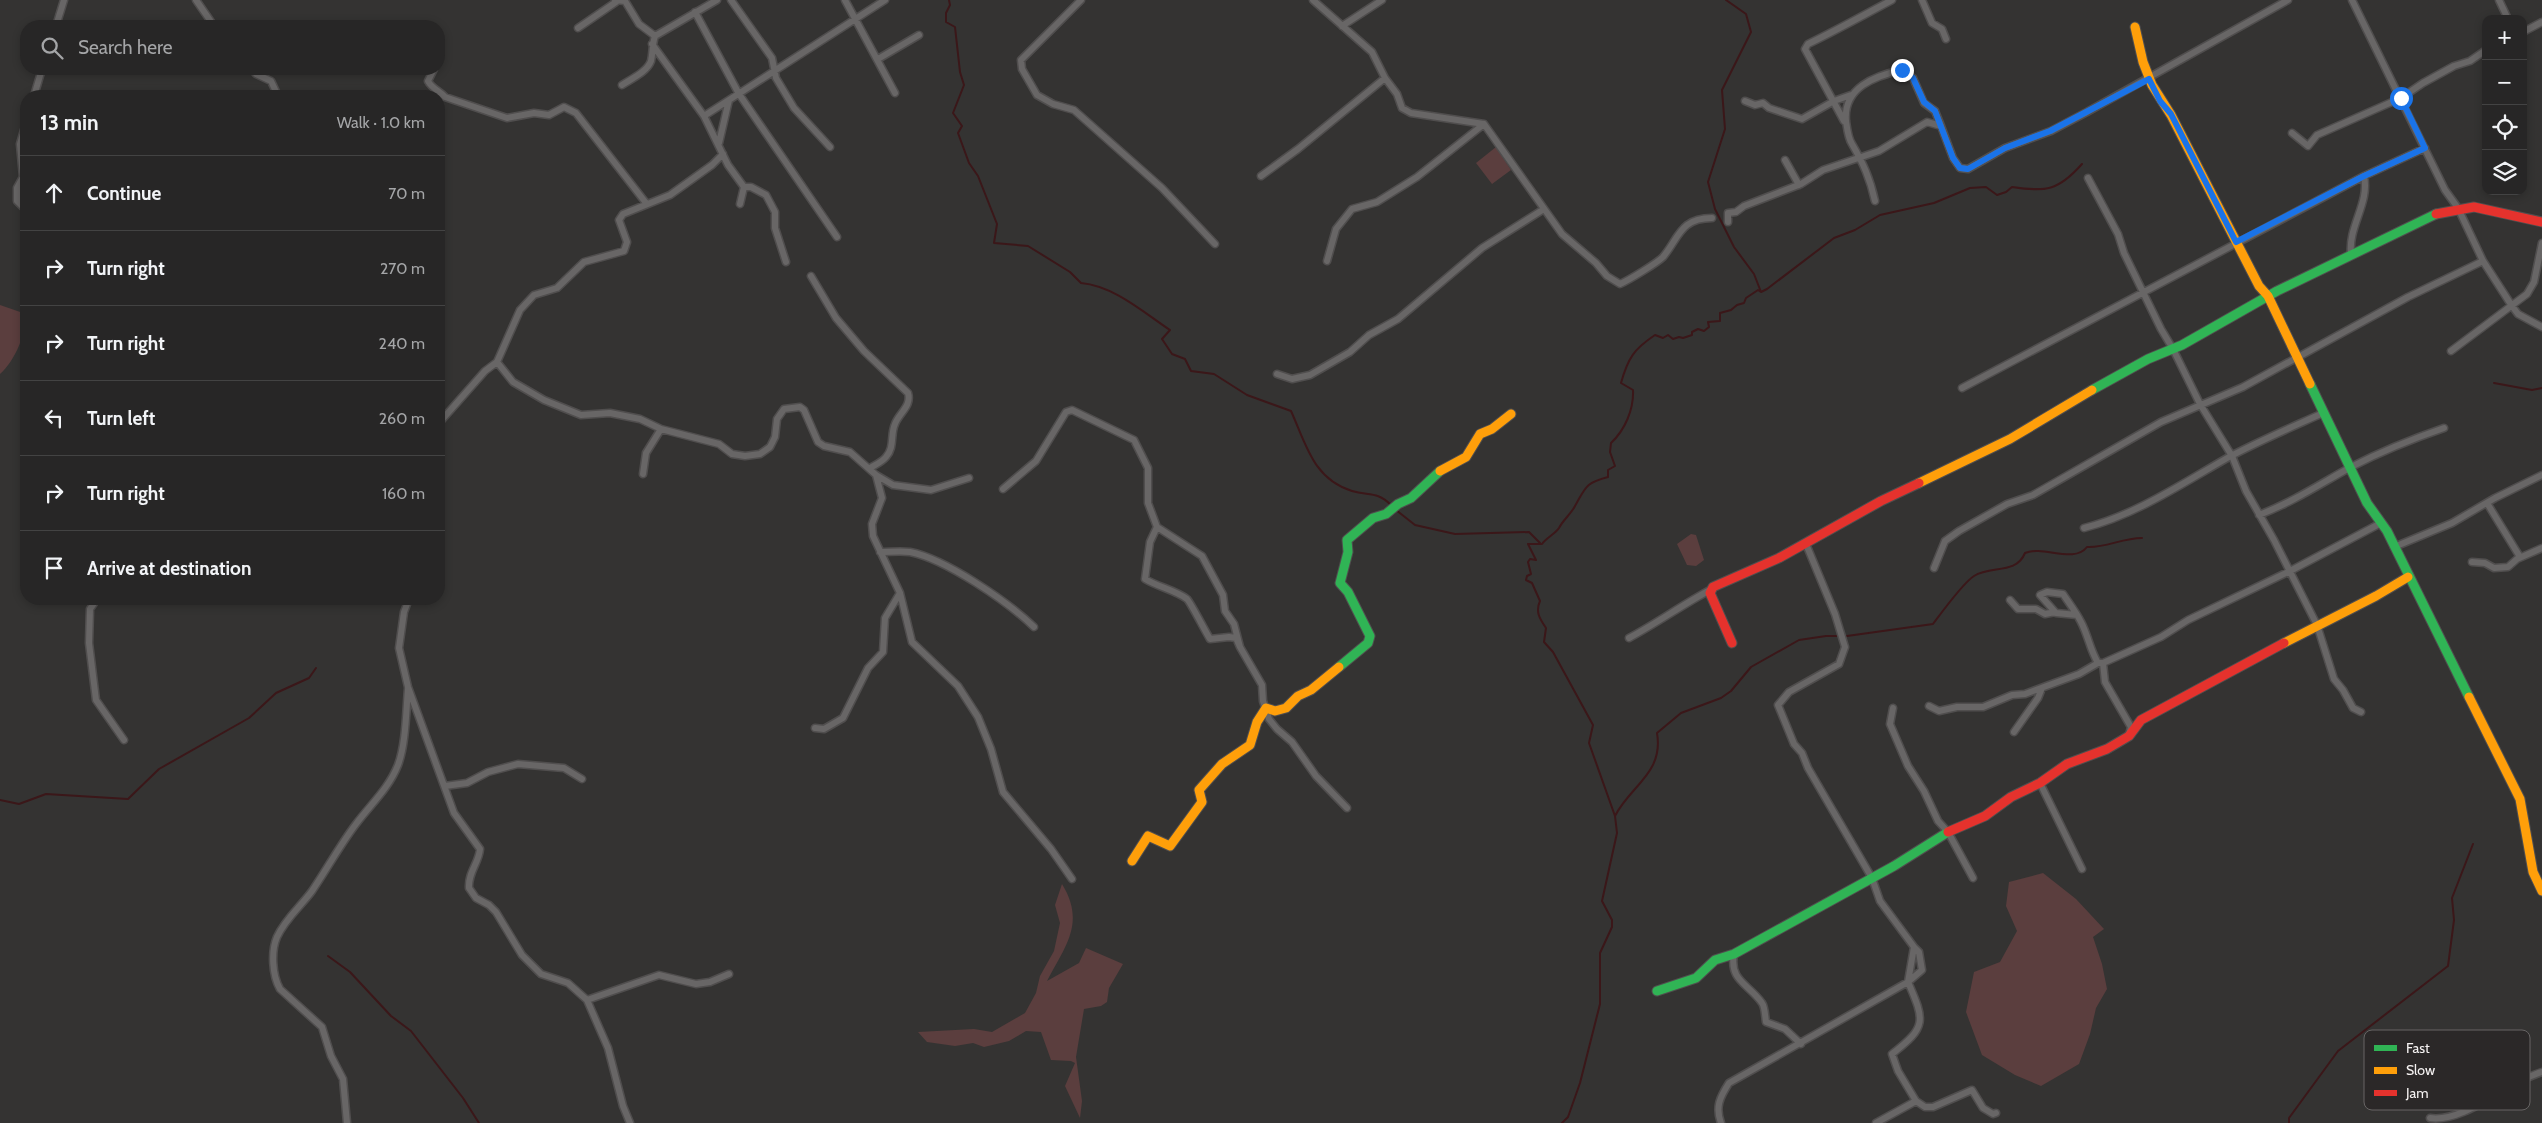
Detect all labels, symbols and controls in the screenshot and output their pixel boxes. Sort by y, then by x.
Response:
map controls [2482,15,2527,195]
button: + [2482,15,2527,60]
search box [20,20,445,75]
icon: search [38,34,66,62]
text: Search here [78,36,172,59]
route end [1891,59,1914,82]
button: − [2482,60,2527,105]
route start [2390,87,2413,110]
button: locate [2482,105,2527,150]
text: 13 min [40,110,99,135]
text: Walk · 1.0 km [337,113,425,132]
button: layers [2482,150,2527,195]
icon: ahead [40,179,68,207]
text: Continue [87,182,161,205]
text: 70 m [388,184,425,203]
icon: right [40,254,68,282]
text: Turn right [87,257,165,280]
text: 270 m [380,259,425,278]
icon: right [40,329,68,357]
text: Turn right [87,332,165,355]
text: 240 m [379,334,425,353]
icon: left [40,404,68,432]
text: Turn left [87,407,155,430]
text: 260 m [379,409,425,428]
icon: right [40,479,68,507]
text: Turn right [87,482,165,505]
text: 160 m [382,484,425,503]
icon: arrive [40,554,68,582]
text: Arrive at destination [87,557,251,580]
legend [2364,1030,2530,1110]
text: Fast [2406,1039,2430,1057]
text: Slow [2406,1061,2435,1079]
text: Jam [2405,1084,2428,1102]

